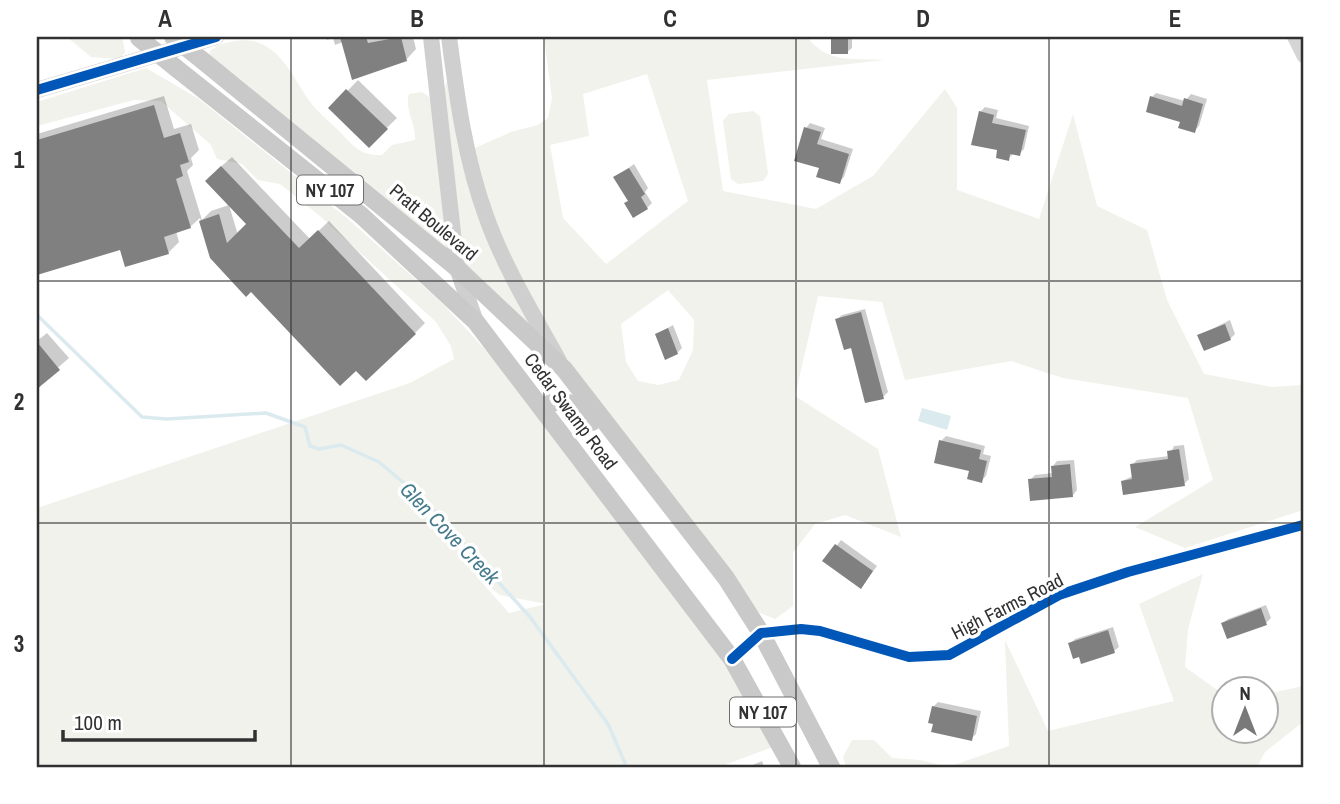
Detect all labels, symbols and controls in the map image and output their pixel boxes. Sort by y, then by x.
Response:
text: A [158,3,172,34]
text: B [410,3,424,34]
text: C [663,3,677,34]
text: D [916,3,930,34]
text: E [1169,3,1181,34]
text: 1 [14,144,25,175]
road number: NY 107 [297,176,363,204]
street label: Pratt Boulevard [385,178,483,266]
street label: Cedar Swamp Road [518,347,624,475]
text: 2 [14,386,24,417]
water label: Glen Cove Creek [394,475,507,592]
street label: High Farms Road [947,567,1067,645]
text: 3 [14,628,24,659]
north arrow [1210,674,1280,744]
text: N [1239,680,1251,706]
road number: NY 107 [730,698,796,726]
scale bar [63,699,256,743]
text: 100 m [74,708,122,737]

